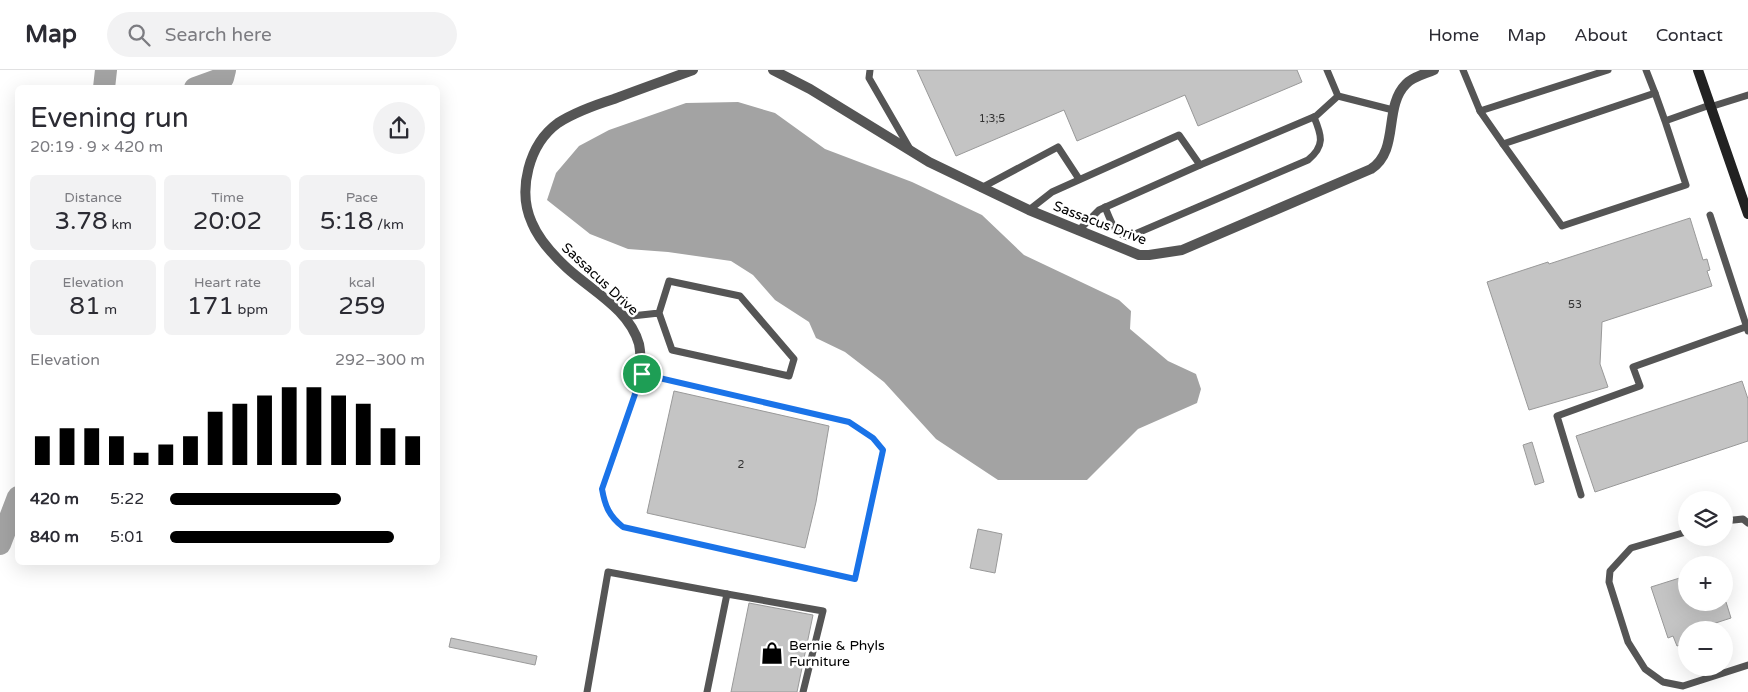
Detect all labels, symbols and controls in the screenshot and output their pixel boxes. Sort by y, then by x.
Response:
search box [107,12,457,57]
text: Map [25,20,77,49]
icon: search [125,21,153,49]
text: Search here [165,24,272,46]
text: Home [1428,24,1479,46]
text: Map [1507,24,1546,46]
text: About [1574,24,1628,46]
text: Contact [1656,24,1723,46]
text: Evening run [30,101,189,135]
button: share [373,102,425,154]
house number: 1;3;5 [979,112,1005,125]
text: 20:19 · 9 × 420 m [30,137,163,157]
text: Distance [64,189,122,206]
text: Time [211,189,244,206]
text: Pace [346,189,378,206]
street label: Sassacus Drive [1051,197,1149,249]
text: 3.78 [54,206,108,236]
text: 20:02 [193,206,262,236]
text: 5:18 [320,206,373,236]
text: km [108,216,132,233]
text: /km [373,216,404,233]
street label: Sassacus Drive [558,239,642,319]
text: Elevation [63,274,124,291]
text: Heart rate [194,274,261,291]
text: kcal [349,274,375,291]
text: 81 [69,291,101,321]
text: 171 [187,291,234,321]
text: 259 [338,291,385,321]
house number: 53 [1568,298,1582,311]
text: m [101,301,117,318]
text: bpm [234,301,268,318]
text: Elevation [30,350,100,370]
text: 292–300 m [335,350,425,370]
pin [621,353,663,395]
icon: arrive [628,360,656,388]
house number: 2 [738,458,745,471]
text: 420 m [30,489,79,509]
text: 5:22 [110,489,144,509]
map controls [1678,491,1733,676]
button: layers [1678,491,1733,546]
text: 840 m [30,527,79,547]
text: 5:01 [110,527,144,547]
button: + [1678,556,1733,611]
button: − [1678,621,1733,676]
place label: Bernie & Phyls Furniture [789,637,885,670]
shop icon: Bernie & Phyls Furniture [759,640,785,666]

